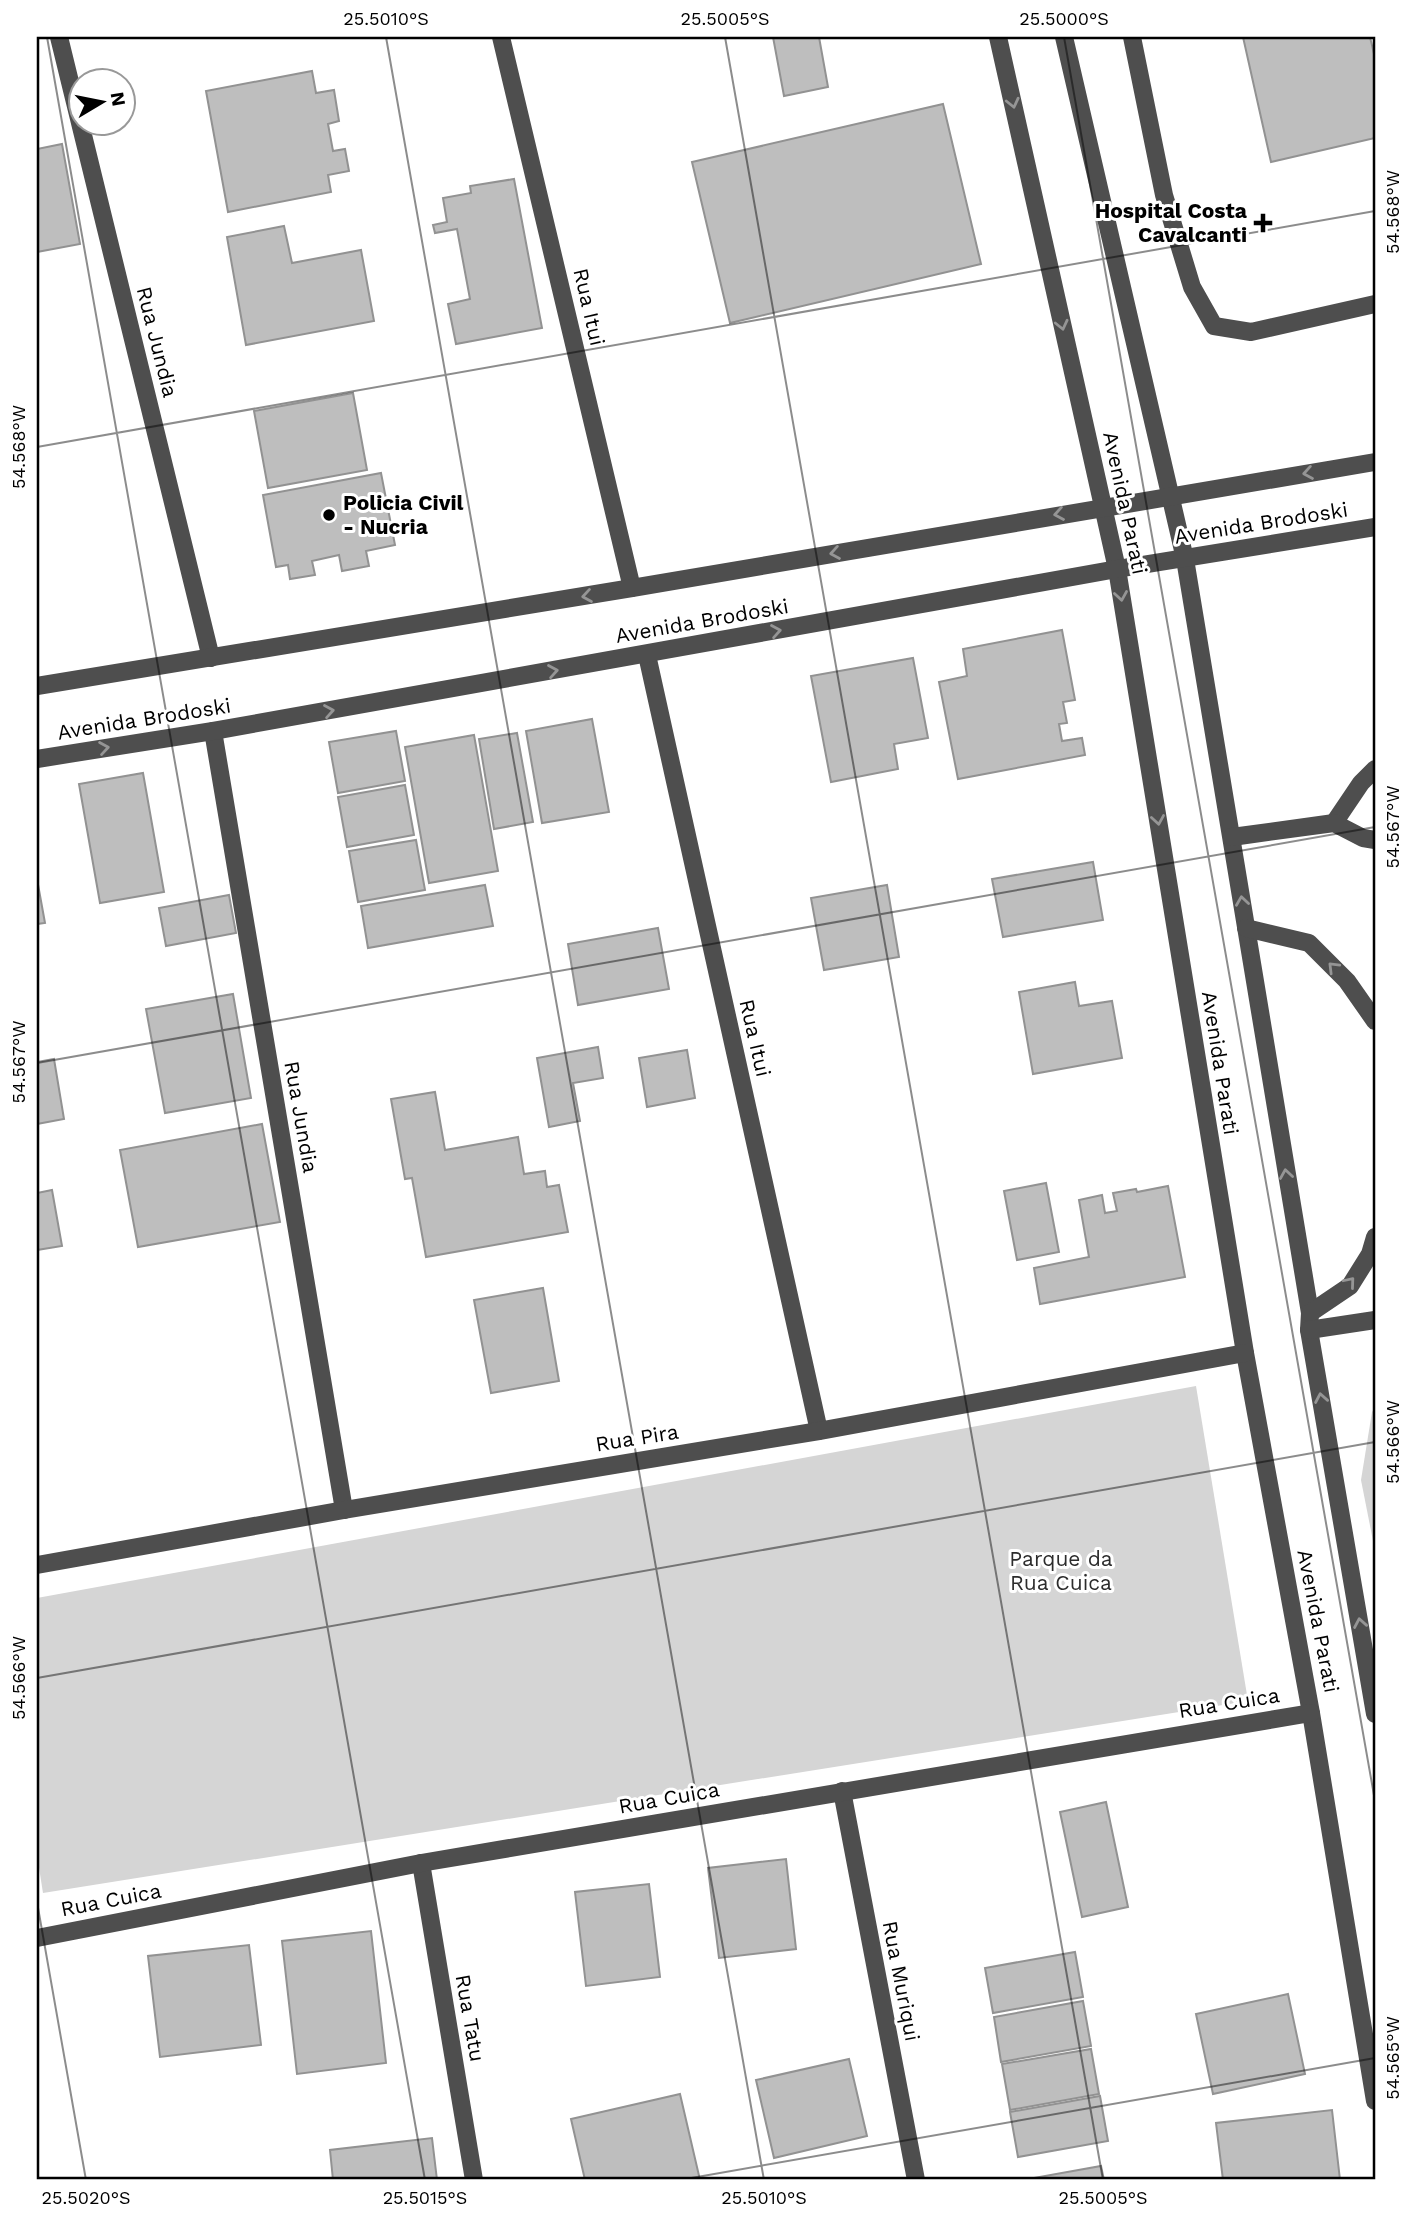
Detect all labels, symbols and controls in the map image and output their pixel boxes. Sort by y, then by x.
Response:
text: 25.5010°S [343,8,429,29]
text: 25.5005°S [681,8,769,29]
text: 25.5000°S [1019,8,1109,29]
north arrow [66,66,136,136]
text: N [106,90,131,108]
one-way arrow [1004,97,1019,109]
text: 54.568°W [1382,170,1403,254]
place label: Hospital Costa Cavalcanti [1095,198,1248,247]
marker: Hospital Costa Cavalcanti [1253,213,1273,233]
street label: Rua Itui [568,266,611,348]
street label: Rua Jundia [132,284,183,400]
one-way arrow [1054,319,1069,331]
text: 54.568°W [8,405,29,489]
street label: Avenida Parati [1098,429,1153,577]
one-way arrow [1302,465,1314,480]
place label: Policia Civil - Nucria [343,490,464,539]
street label: Avenida Brodoski [1172,496,1350,549]
one-way arrow [1053,506,1065,521]
marker: Policia Civil - Nucria [321,507,337,523]
one-way arrow [829,545,841,560]
one-way arrow [581,588,593,603]
one-way arrow [1113,590,1128,601]
street label: Avenida Brodoski [613,593,790,648]
one-way arrow [771,624,782,639]
one-way arrow [547,665,559,680]
street label: Avenida Brodoski [55,692,233,745]
one-way arrow [323,704,334,719]
one-way arrow [98,741,110,756]
text: 54.567°W [1382,786,1403,868]
one-way arrow [1150,814,1165,826]
one-way arrow [1235,895,1250,907]
one-way arrow [1328,963,1341,976]
street label: Avenida Parati [1197,989,1244,1137]
street label: Rua Itui [734,997,777,1079]
text: 54.567°W [8,1021,29,1103]
street label: Rua Jundia [279,1059,324,1175]
one-way arrow [1279,1168,1294,1180]
one-way arrow [1342,1277,1355,1289]
one-way arrow [1314,1393,1329,1404]
text: 54.566°W [1382,1400,1403,1484]
street label: Rua Pira [594,1419,680,1456]
park label: Parque da Rua Cuica [1009,1546,1113,1595]
street label: Avenida Parati [1292,1547,1345,1695]
one-way arrow [1353,1617,1368,1629]
text: 54.566°W [8,1636,29,1720]
street label: Rua Cuica [1177,1682,1281,1723]
street label: Rua Cuica [617,1776,721,1819]
street label: Rua Cuica [59,1878,163,1921]
street label: Rua Muriqui [878,1919,925,2043]
street label: Rua Tatu [450,1972,490,2064]
text: 54.565°W [1382,2016,1403,2100]
text: 25.5020°S [42,2187,130,2208]
text: 25.5015°S [383,2187,467,2208]
text: 25.5010°S [721,2187,807,2208]
text: 25.5005°S [1059,2187,1147,2208]

